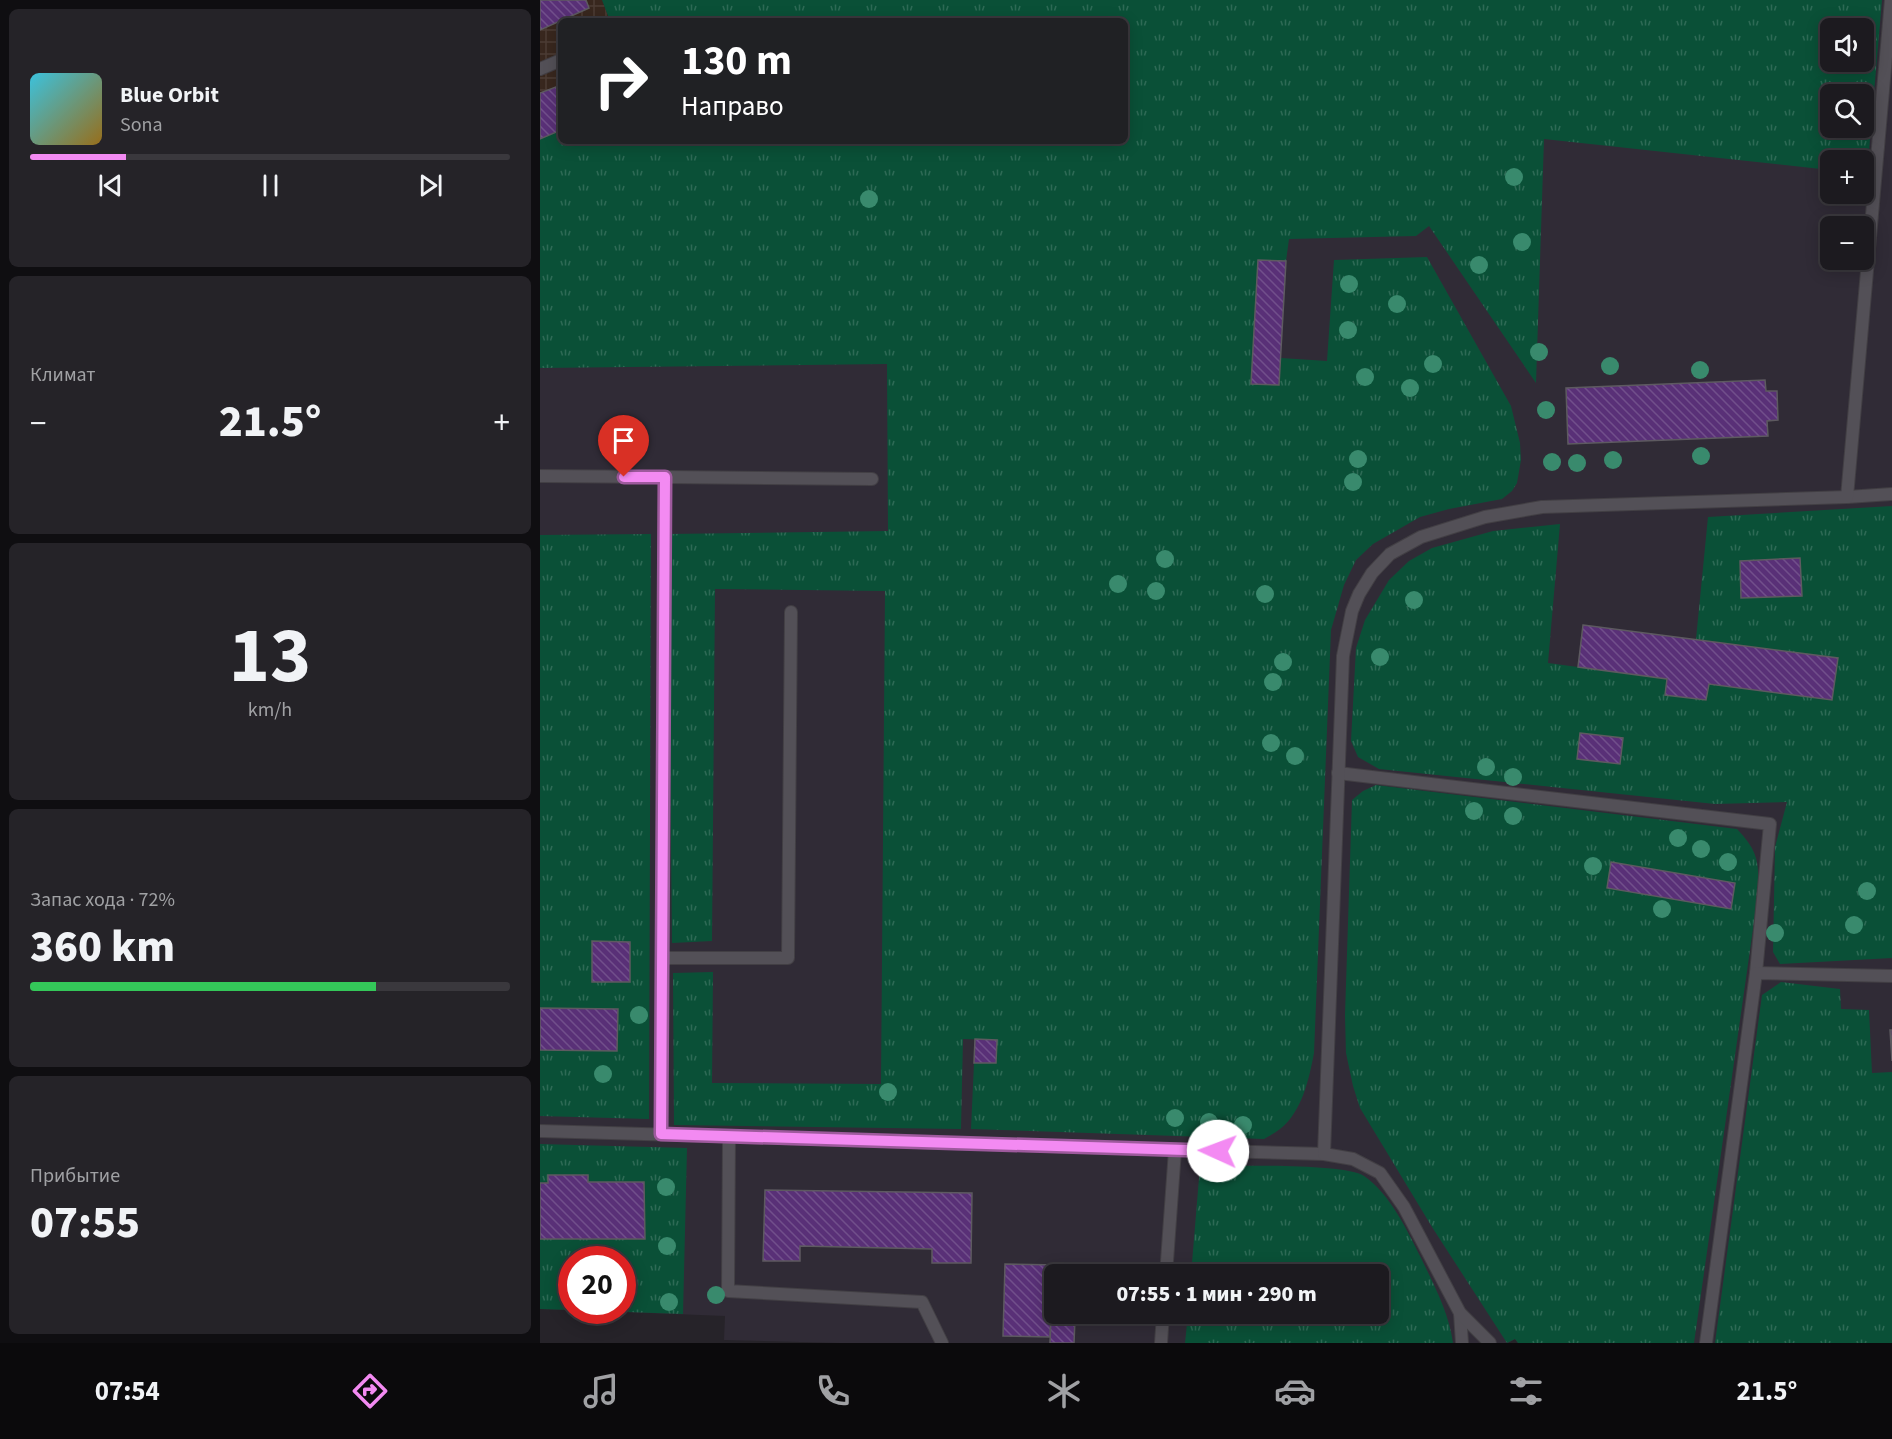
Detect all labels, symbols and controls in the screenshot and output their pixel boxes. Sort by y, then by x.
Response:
map controls [1820,18,1874,270]
button: sound [1820,18,1874,72]
text: 130 m [681,31,792,91]
icon: right [582,42,660,120]
text: Blue Orbit [120,79,219,111]
button: search [1820,84,1874,138]
text: Направо [681,87,784,126]
text: Sona [120,111,163,139]
button: + [1820,150,1874,204]
icon: previous [94,169,127,202]
icon: pause [254,169,287,202]
icon: next [414,169,447,202]
button: − [1820,216,1874,270]
text: Климат [30,361,96,389]
text: 21.5° [219,390,321,454]
text: − [30,400,46,447]
text: + [494,400,510,447]
pin [598,415,649,477]
icon: arrive [607,424,640,457]
text: 13 [229,601,311,712]
text: km/h [248,696,292,724]
text: Запас хода · 72% [30,886,175,914]
text: 360 km [30,915,175,979]
position arrow [1186,1119,1250,1183]
text: Прибытие [30,1162,120,1190]
text: 07:55 [30,1191,140,1255]
speed limit sign: 20 [558,1246,636,1324]
text: 07:55 · 1 мин · 290 m [1116,1278,1317,1310]
icon: directions [349,1370,391,1412]
icon: music [580,1370,622,1412]
icon: phone [812,1370,854,1412]
icon: climate [1043,1370,1085,1412]
icon: car [1274,1370,1316,1412]
icon: filters [1505,1370,1547,1412]
text: 07:54 [95,1372,160,1411]
text: 21.5° [1737,1372,1797,1411]

